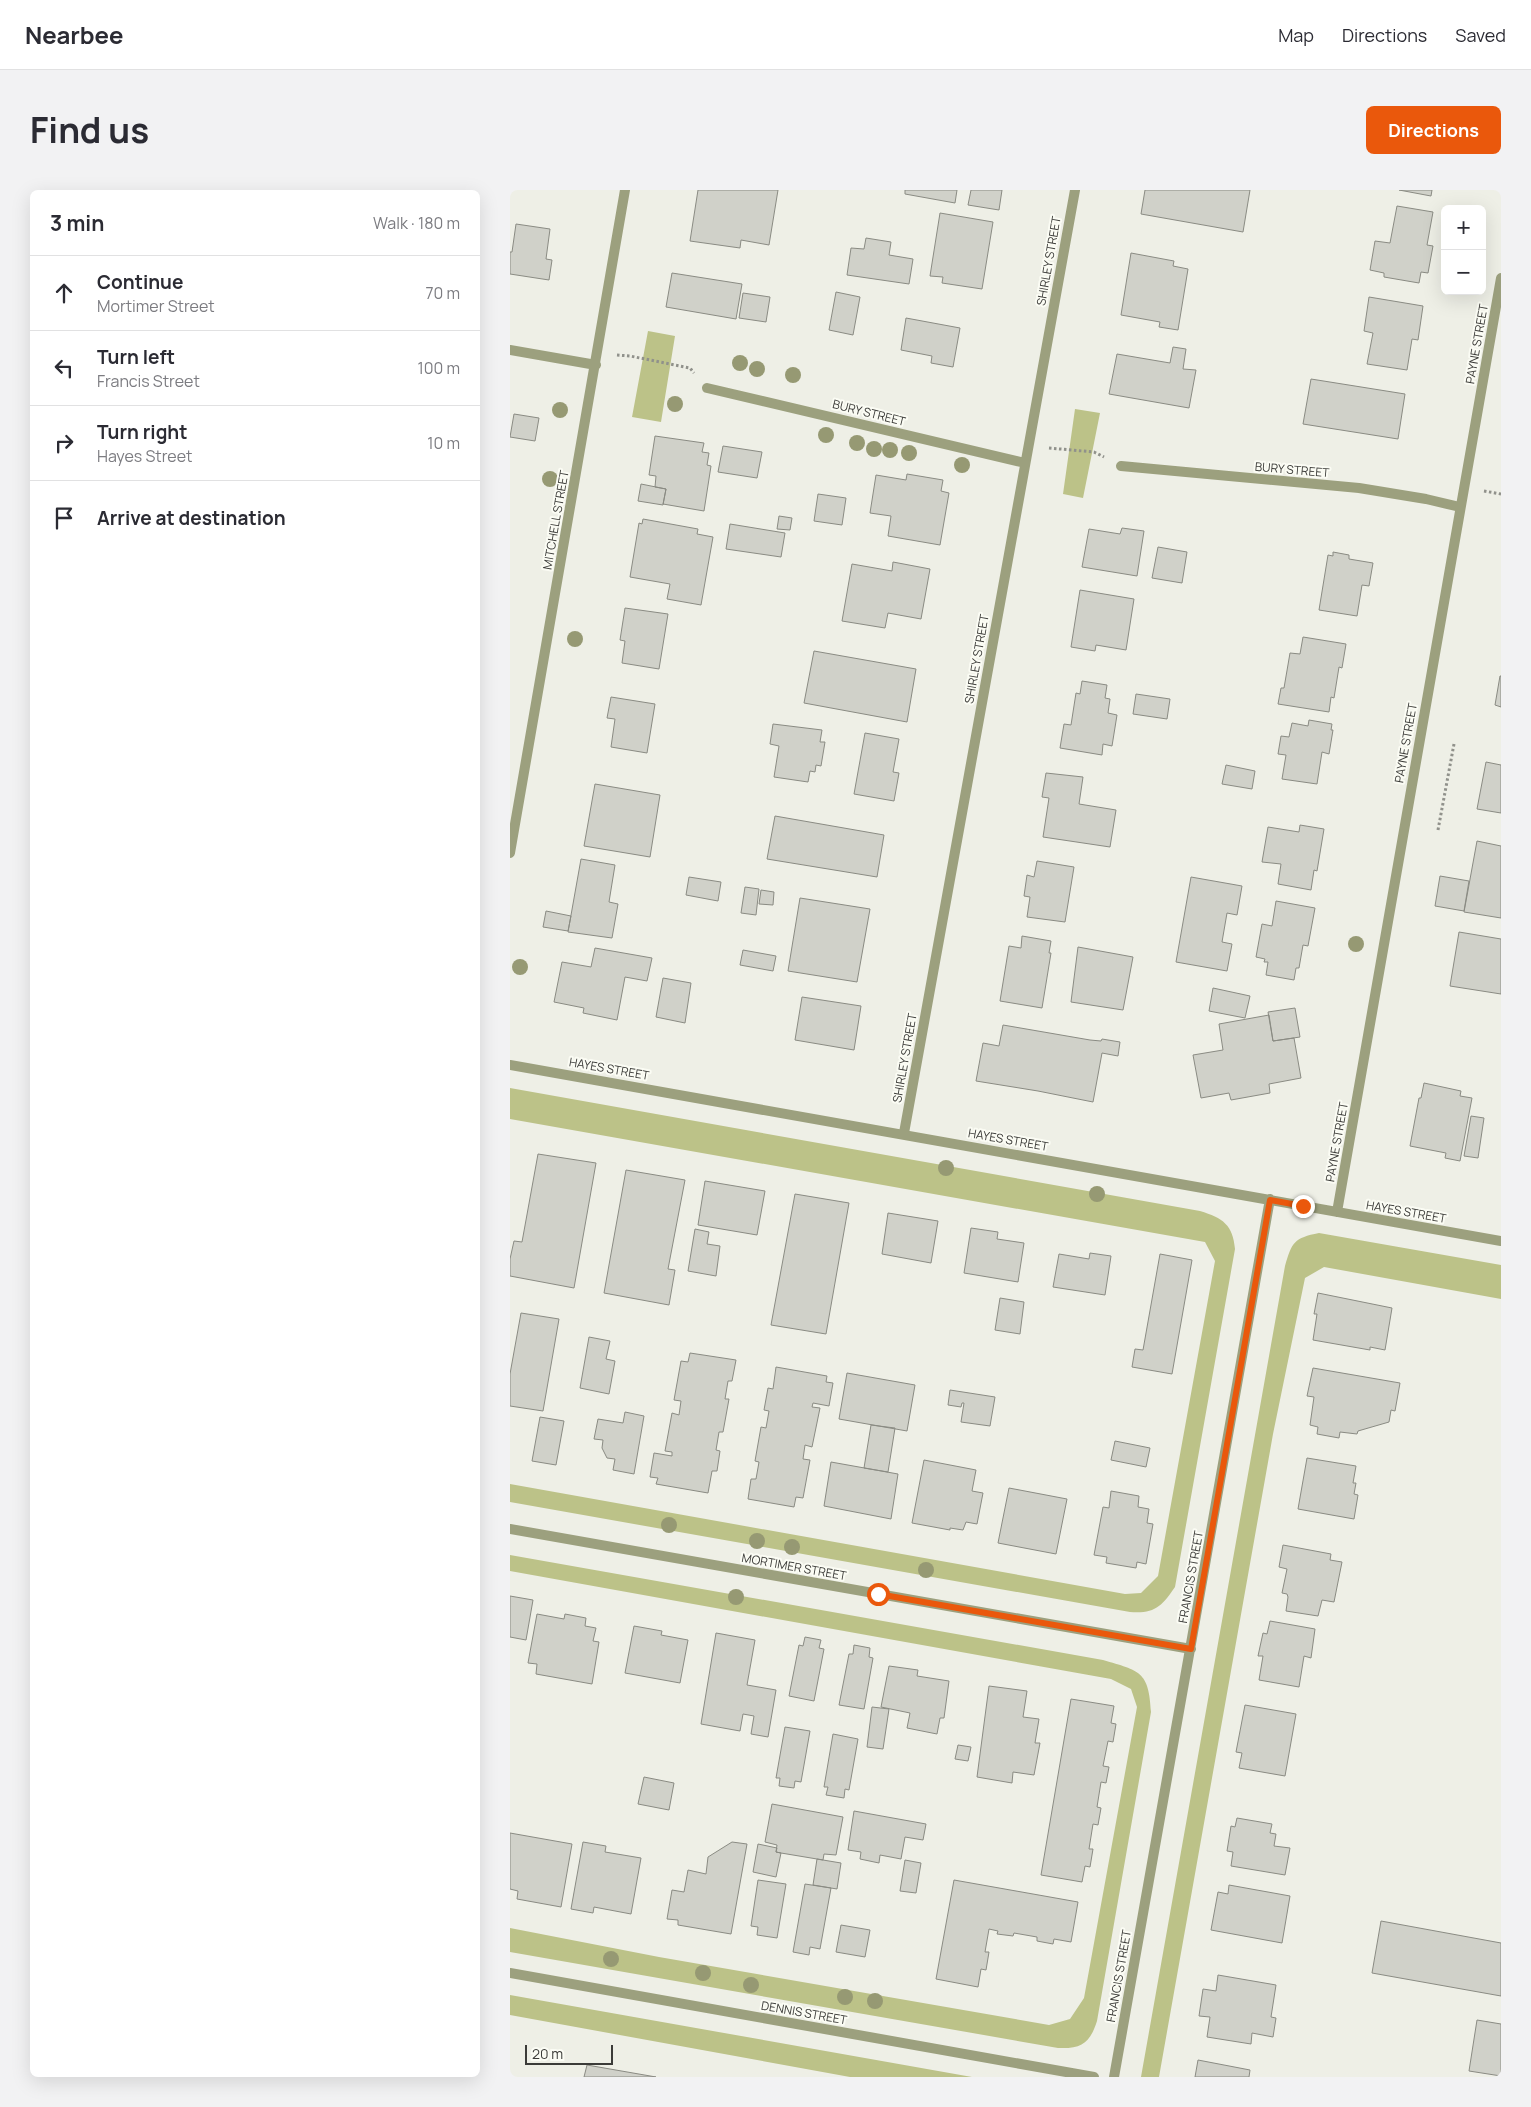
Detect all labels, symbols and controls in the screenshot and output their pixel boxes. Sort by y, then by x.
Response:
text: Nearbee [25,18,124,51]
text: Map [1278,23,1314,47]
text: Directions [1342,23,1427,47]
text: Saved [1455,23,1506,47]
text: Find us [30,106,149,154]
button: Directions [1366,106,1501,154]
map controls [1441,205,1486,295]
button: + [1441,205,1486,250]
text: 3 min [50,209,104,237]
text: Walk · 180 m [373,212,460,234]
street label: SHIRLEY STREET [1032,214,1065,307]
button: − [1441,250,1486,295]
text: Continue [97,269,183,295]
icon: ahead [50,279,78,307]
text: 70 m [425,282,460,304]
text: Mortimer Street [97,295,215,317]
street label: PAYNE STREET [1461,302,1492,385]
text: Turn left [97,344,175,370]
icon: left [50,354,78,382]
text: 100 m [417,357,460,379]
text: Francis Street [97,370,200,392]
street label: BURY STREET [831,395,908,430]
text: Turn right [97,419,187,445]
icon: right [50,429,78,457]
text: 10 m [427,432,460,454]
text: Hayes Street [97,445,192,467]
street label: BURY STREET [1254,458,1331,481]
street label: MITCHELL STREET [538,468,573,571]
icon: arrive [50,504,78,532]
text: Arrive at destination [97,505,286,531]
street label: SHIRLEY STREET [960,612,993,705]
street label: PAYNE STREET [1390,701,1421,784]
street label: SHIRLEY STREET [888,1011,921,1104]
street label: HAYES STREET [568,1053,651,1084]
street label: PAYNE STREET [1321,1100,1352,1183]
street label: HAYES STREET [967,1124,1050,1155]
route end [1292,1195,1315,1218]
street label: HAYES STREET [1365,1196,1448,1227]
street label: FRANCIS STREET [1174,1529,1207,1624]
street label: MORTIMER STREET [740,1549,849,1584]
route start [867,1583,890,1606]
street label: FRANCIS STREET [1102,1928,1135,2023]
street label: DENNIS STREET [760,1997,849,2029]
scale bar [525,2042,612,2065]
text: 20 m [532,2044,563,2063]

